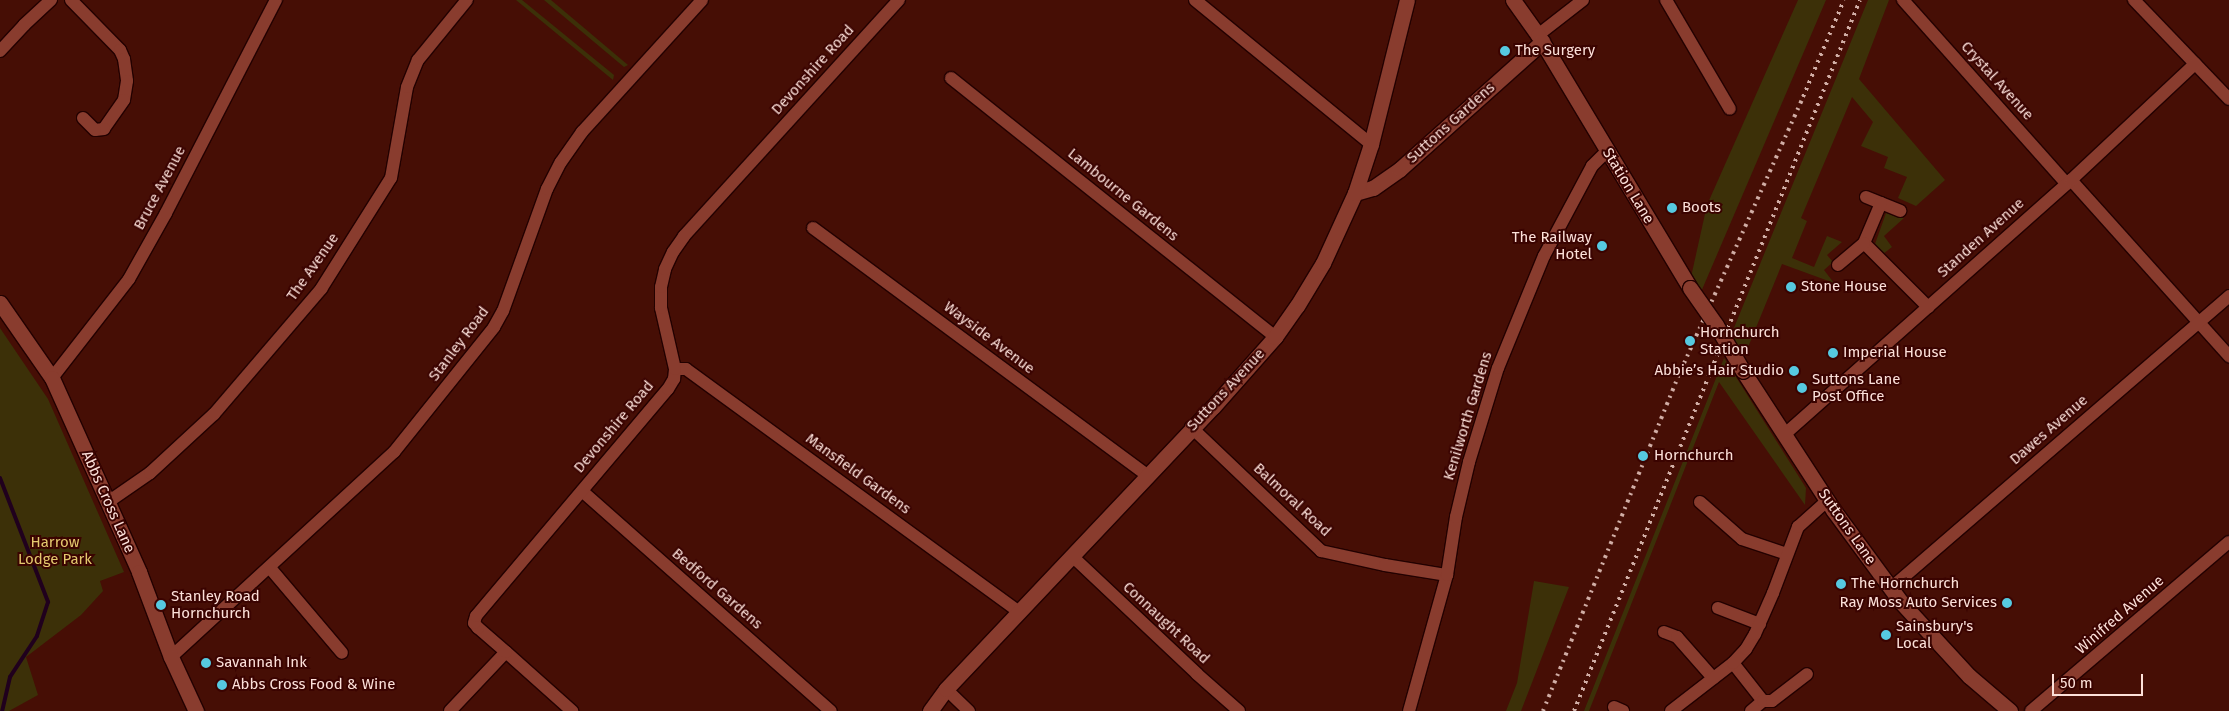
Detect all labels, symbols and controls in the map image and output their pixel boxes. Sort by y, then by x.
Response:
street label: Devonshire Road [768,21,858,119]
street label: Crystal Avenue [1957,38,2037,124]
place label: The Surgery [1515,42,1595,60]
marker: The Surgery [1499,45,1511,57]
street label: Suttons Gardens [1403,79,1499,167]
street label: Bruce Avenue [130,143,190,233]
street label: Lambourne Gardens [1064,145,1182,245]
street label: Station Lane [1598,145,1658,227]
street label: Standen Avenue [1934,194,2028,282]
place label: Boots [1682,199,1721,217]
marker: Boots [1666,202,1678,214]
place label: The Railway Hotel [1512,228,1592,263]
street label: The Avenue [283,230,343,304]
marker: The Railway Hotel [1596,240,1608,252]
place label: Stone House [1801,278,1887,296]
marker: Stone House [1785,281,1797,293]
street label: Wayside Avenue [940,298,1038,378]
street label: Stanley Road [425,303,493,385]
place label: Hornchurch Station [1700,323,1780,358]
marker: Hornchurch Station [1684,335,1696,347]
place label: Imperial House [1843,344,1947,362]
street label: Suttons Avenue [1183,345,1269,435]
marker: Imperial House [1827,347,1839,359]
street label: Kenilworth Gardens [1440,349,1496,483]
place label: Abbie’s Hair Studio [1654,362,1784,380]
marker: Abbie’s Hair Studio [1788,365,1800,377]
place label: Suttons Lane Post Office [1812,370,1900,405]
street label: Devonshire Road [570,377,658,477]
marker: Suttons Lane Post Office [1796,382,1808,394]
street label: Dawes Avenue [2006,391,2092,469]
street label: Mansfield Gardens [802,430,914,518]
place label: Hornchurch [1654,447,1734,465]
street label: Abbs Cross Lane [77,448,139,556]
marker: Hornchurch [1636,449,1650,463]
street label: Balmoral Road [1250,460,1334,540]
street label: Suttons Lane [1814,486,1880,568]
park label: Harrow Lodge Park [18,533,92,568]
street label: Bedford Gardens [668,545,766,633]
street label: Winifred Avenue [2072,572,2168,658]
place label: The Hornchurch [1851,575,1959,593]
street label: Connaught Road [1119,578,1213,668]
marker: The Hornchurch [1835,578,1847,590]
place label: Stanley Road Hornchurch [171,587,260,622]
place label: Ray Moss Auto Services [1839,594,1997,612]
marker: Ray Moss Auto Services [2001,597,2013,609]
marker: Stanley Road Hornchurch [155,599,167,611]
place label: Sainsbury's Local [1896,617,1973,652]
marker: Sainsbury's Local [1880,629,1892,641]
place label: Savannah Ink [216,654,307,672]
marker: Savannah Ink [200,657,212,669]
scale bar [2054,664,2145,696]
text: 50 m [2060,674,2093,692]
place label: Abbs Cross Food & Wine [232,676,395,694]
marker: Abbs Cross Food & Wine [216,679,228,691]

